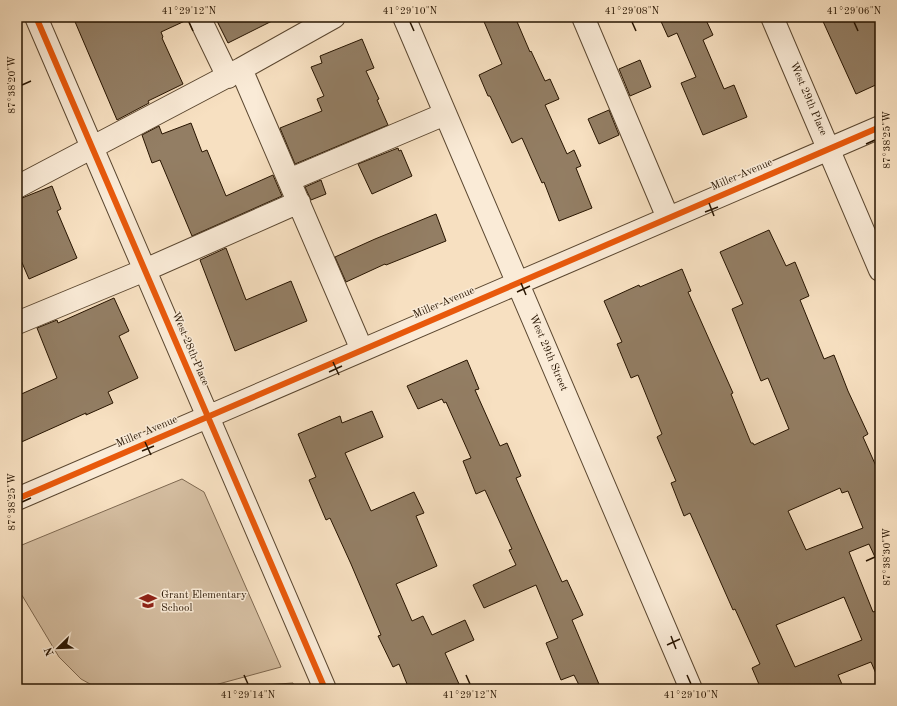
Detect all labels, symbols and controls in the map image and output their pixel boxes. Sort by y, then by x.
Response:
text: 41°29'12"N [162,6,217,16]
text: 41°29'10"N [383,6,438,16]
text: 41°29'08"N [605,6,660,16]
text: 41°29'06"N [827,6,882,16]
text: 87°38'20"W [7,56,17,114]
street label: West 29th Place [788,61,828,137]
text: 87°38'25"W [882,111,892,169]
street label: Miller Avenue [710,157,774,193]
street label: Miller Avenue [412,285,476,321]
street label: West 28th Place [170,311,210,387]
street label: West 29th Street [527,313,569,393]
street label: Miller Avenue [115,414,179,450]
text: 87°38'25"W [7,473,17,531]
text: 87°38'30"W [882,528,892,586]
place label: Grant Elementary School [161,590,247,614]
school or university icon: Grant Elementary School [138,591,158,611]
north arrow [38,628,78,668]
text: N [43,645,57,657]
text: 41°29'14"N [221,690,276,700]
text: 41°29'12"N [443,690,498,700]
text: 41°29'10"N [664,690,719,700]

